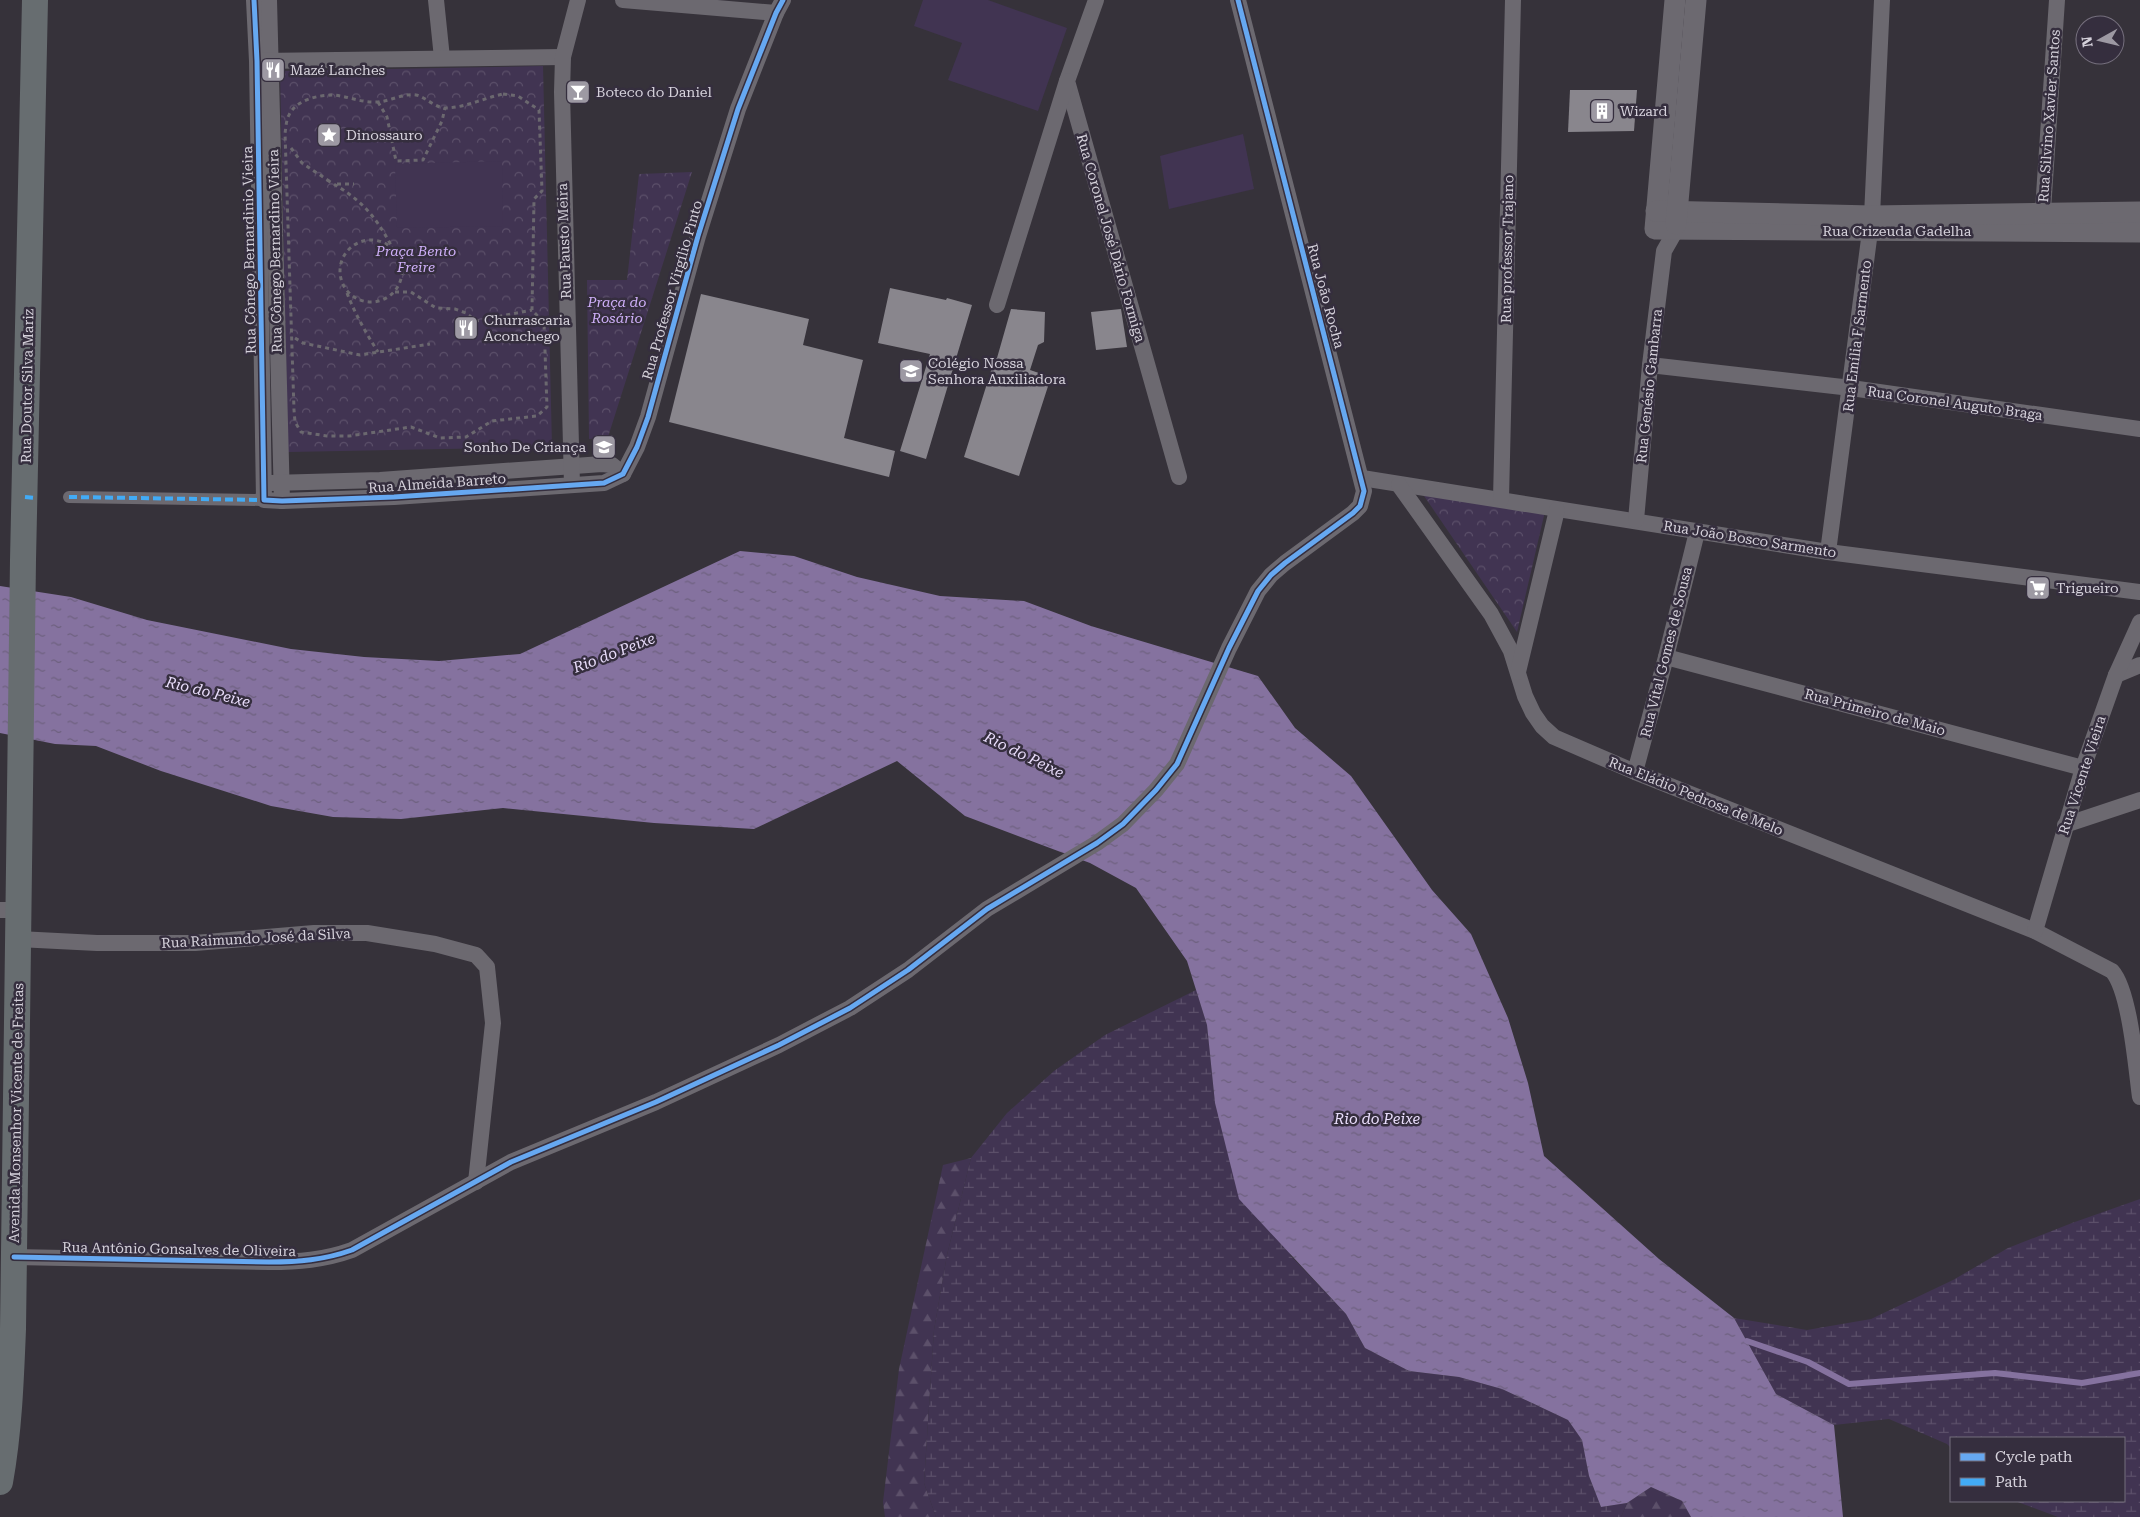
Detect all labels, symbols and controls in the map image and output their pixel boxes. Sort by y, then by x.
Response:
north arrow [2075,15,2125,65]
street label: Rua Silvino Xavier Santos [2035,29,2063,203]
text: N [2078,35,2096,48]
restaurant icon: Mazé Lanches [260,57,286,83]
place label: Mazé Lanches [290,62,386,78]
bar icon: Boteco do Daniel [565,79,591,105]
place label: Boteco do Daniel [596,84,712,100]
building icon: Wizard [1589,98,1615,124]
place label: Wizard [1620,103,1667,119]
place icon: Dinossauro [316,122,342,148]
place label: Dinossauro [346,127,423,143]
street label: Rua Coronel José Dário Formiga [1074,132,1149,345]
street label: Rua Cônego Bernardinio Vieira [239,145,259,354]
street label: Rua Cônego Bernardino Vieira [265,149,285,353]
street label: Rua professor Trajano [1498,175,1516,323]
street label: Rua Fausto Meira [554,183,574,299]
street label: Rua Professor Virgílio Pinto [639,198,705,382]
street label: Rua Crizeuda Gadelha [1823,223,1972,239]
street label: Rua João Rocha [1304,242,1348,350]
park label: Praça Bento Freire [375,243,456,275]
street label: Rua Emília F Sarmento [1840,259,1874,413]
park label: Praça do Rosário [587,294,646,326]
street label: Rua Doutor Silva Mariz [18,308,36,463]
street label: Rua Genésio Gambarra [1633,308,1665,464]
place label: Churrascaria Aconchego [484,312,571,344]
restaurant icon: Churrascaria Aconchego [453,315,479,341]
place label: Colégio Nossa Senhora Auxiliadora [928,355,1066,387]
school or university icon: Colégio Nossa Senhora Auxiliadora [898,358,924,384]
street label: Rua Coronel Auguto Braga [1866,383,2044,423]
school or university icon: Sonho De Criança [591,434,617,460]
place label: Sonho De Criança [464,439,586,455]
street label: Rua Almeida Barreto [367,470,507,496]
street label: Rua João Bosco Sarmento [1662,517,1838,561]
street label: Rua Vital Gomes de Sousa [1637,565,1695,739]
supermarket icon: Trigueiro [2025,575,2051,601]
place label: Trigueiro [2056,580,2119,596]
water label: Rio do Peixe [570,629,658,677]
water label: Rio do Peixe [163,673,252,711]
street label: Rua Primeiro de Maio [1803,685,1947,739]
street label: Rua Vicente Vieira [2055,713,2109,836]
water label: Rio do Peixe [980,728,1067,782]
street label: Rua Eládio Pedrosa de Melo [1606,754,1786,838]
street label: Rua Raimundo José da Silva [161,925,351,951]
street label: Avenida Monsenhor Vicente de Freitas [6,983,26,1243]
water label: Rio do Peixe [1333,1110,1420,1128]
street label: Rua Antônio Gonsalves de Oliveira [62,1239,296,1259]
legend [1950,1437,2125,1502]
text: Cycle path [1995,1448,2073,1466]
text: Path [1995,1473,2028,1491]

